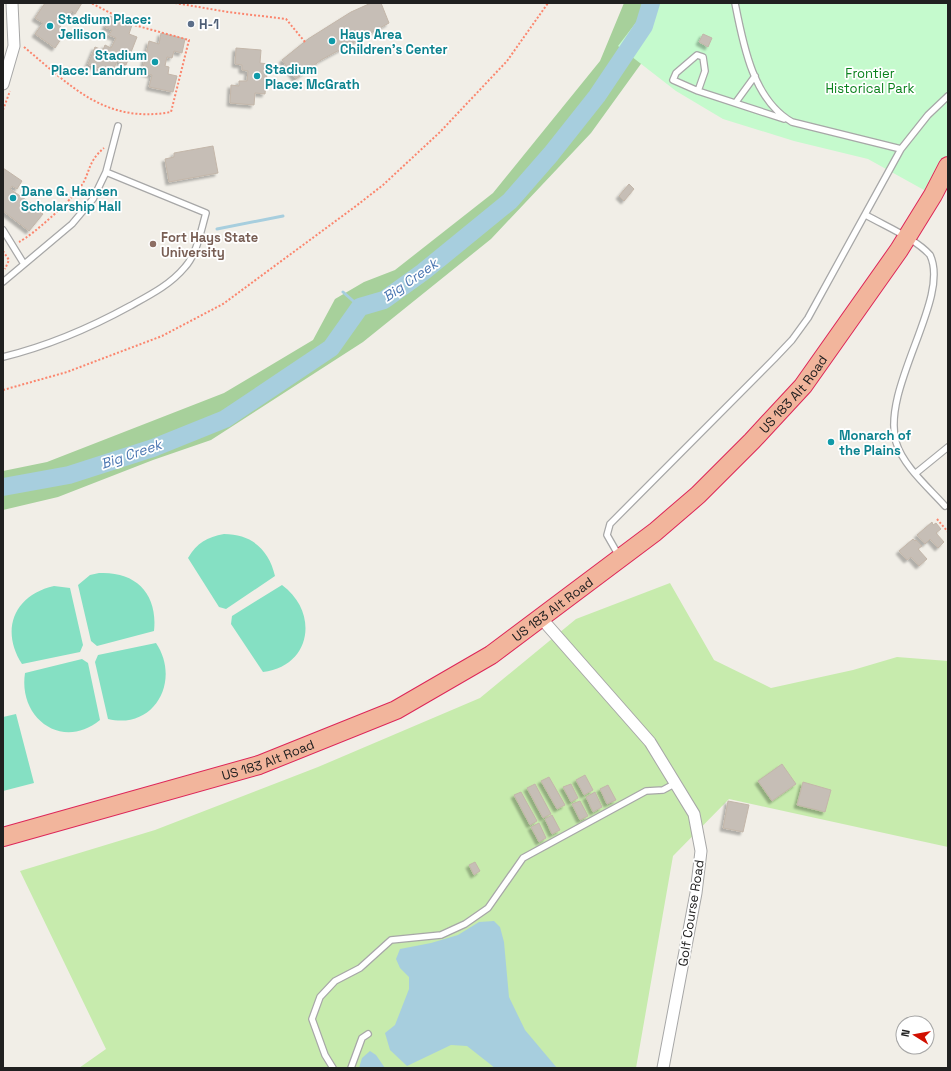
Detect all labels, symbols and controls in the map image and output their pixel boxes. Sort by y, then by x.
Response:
place label: Stadium Place: Jellison [58,11,151,43]
place label: H-1 [199,16,219,33]
marker: H-1 [186,19,196,29]
marker: Stadium Place: Jellison [45,21,55,31]
place label: Hays Area Children's Center [340,26,448,58]
marker: Hays Area Children's Center [327,36,337,46]
place label: Stadium Place: Landrum [51,47,147,79]
marker: Stadium Place: Landrum [150,57,160,67]
place label: Stadium Place: McGrath [265,61,360,93]
park label: Frontier Historical Park [825,65,915,97]
marker: Stadium Place: McGrath [252,71,262,81]
place label: Dane G. Hansen Scholarship Hall [21,183,121,215]
marker: Dane G. Hansen Scholarship Hall [8,193,18,203]
place label: Fort Hays State University [161,229,258,261]
marker: Fort Hays State University [148,239,158,249]
water label: Big Creek [379,254,442,306]
street label: US 183 Alt Road [755,352,831,437]
place label: Monarch of the Plains [839,427,912,459]
water label: Big Creek [98,435,165,473]
marker: Monarch of the Plains [826,437,836,447]
street label: US 183 Alt Road [508,573,596,645]
street label: US 183 Alt Road [220,735,317,784]
street label: Golf Course Road [674,858,708,968]
north arrow [895,1015,935,1055]
text: N [898,1028,913,1038]

